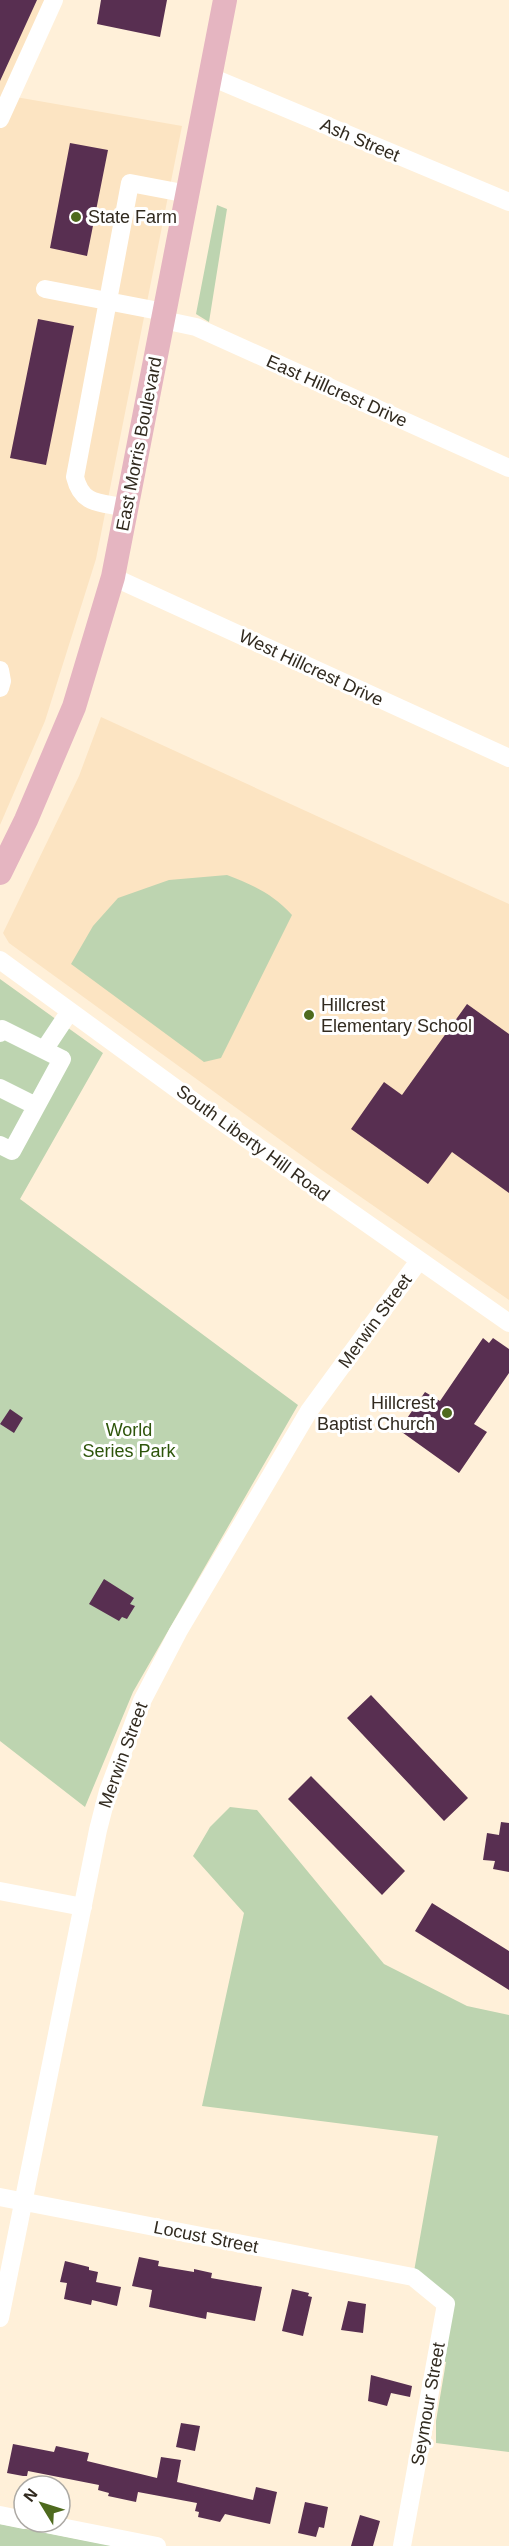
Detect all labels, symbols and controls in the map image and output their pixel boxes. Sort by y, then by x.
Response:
street label: Ash Street [317,114,403,166]
place label: State Farm [88,207,177,227]
marker: State Farm [69,210,83,224]
street label: East Hillcrest Drive [263,351,411,431]
street label: East Morris Boulevard [112,355,166,533]
street label: West Hillcrest Drive [236,626,386,710]
place label: Hillcrest Elementary School [321,995,472,1036]
marker: Hillcrest Elementary School [302,1008,316,1022]
street label: South Liberty Hill Road [173,1081,333,1205]
street label: Merwin Street [334,1270,416,1372]
place label: Hillcrest Baptist Church [317,1393,435,1434]
marker: Hillcrest Baptist Church [440,1406,454,1420]
park label: World Series Park [82,1420,177,1461]
street label: Merwin Street [95,1699,151,1811]
street label: Locust Street [152,2217,260,2257]
street label: Seymour Street [407,2341,449,2467]
north arrow [12,2474,72,2534]
text: N [20,2485,41,2505]

